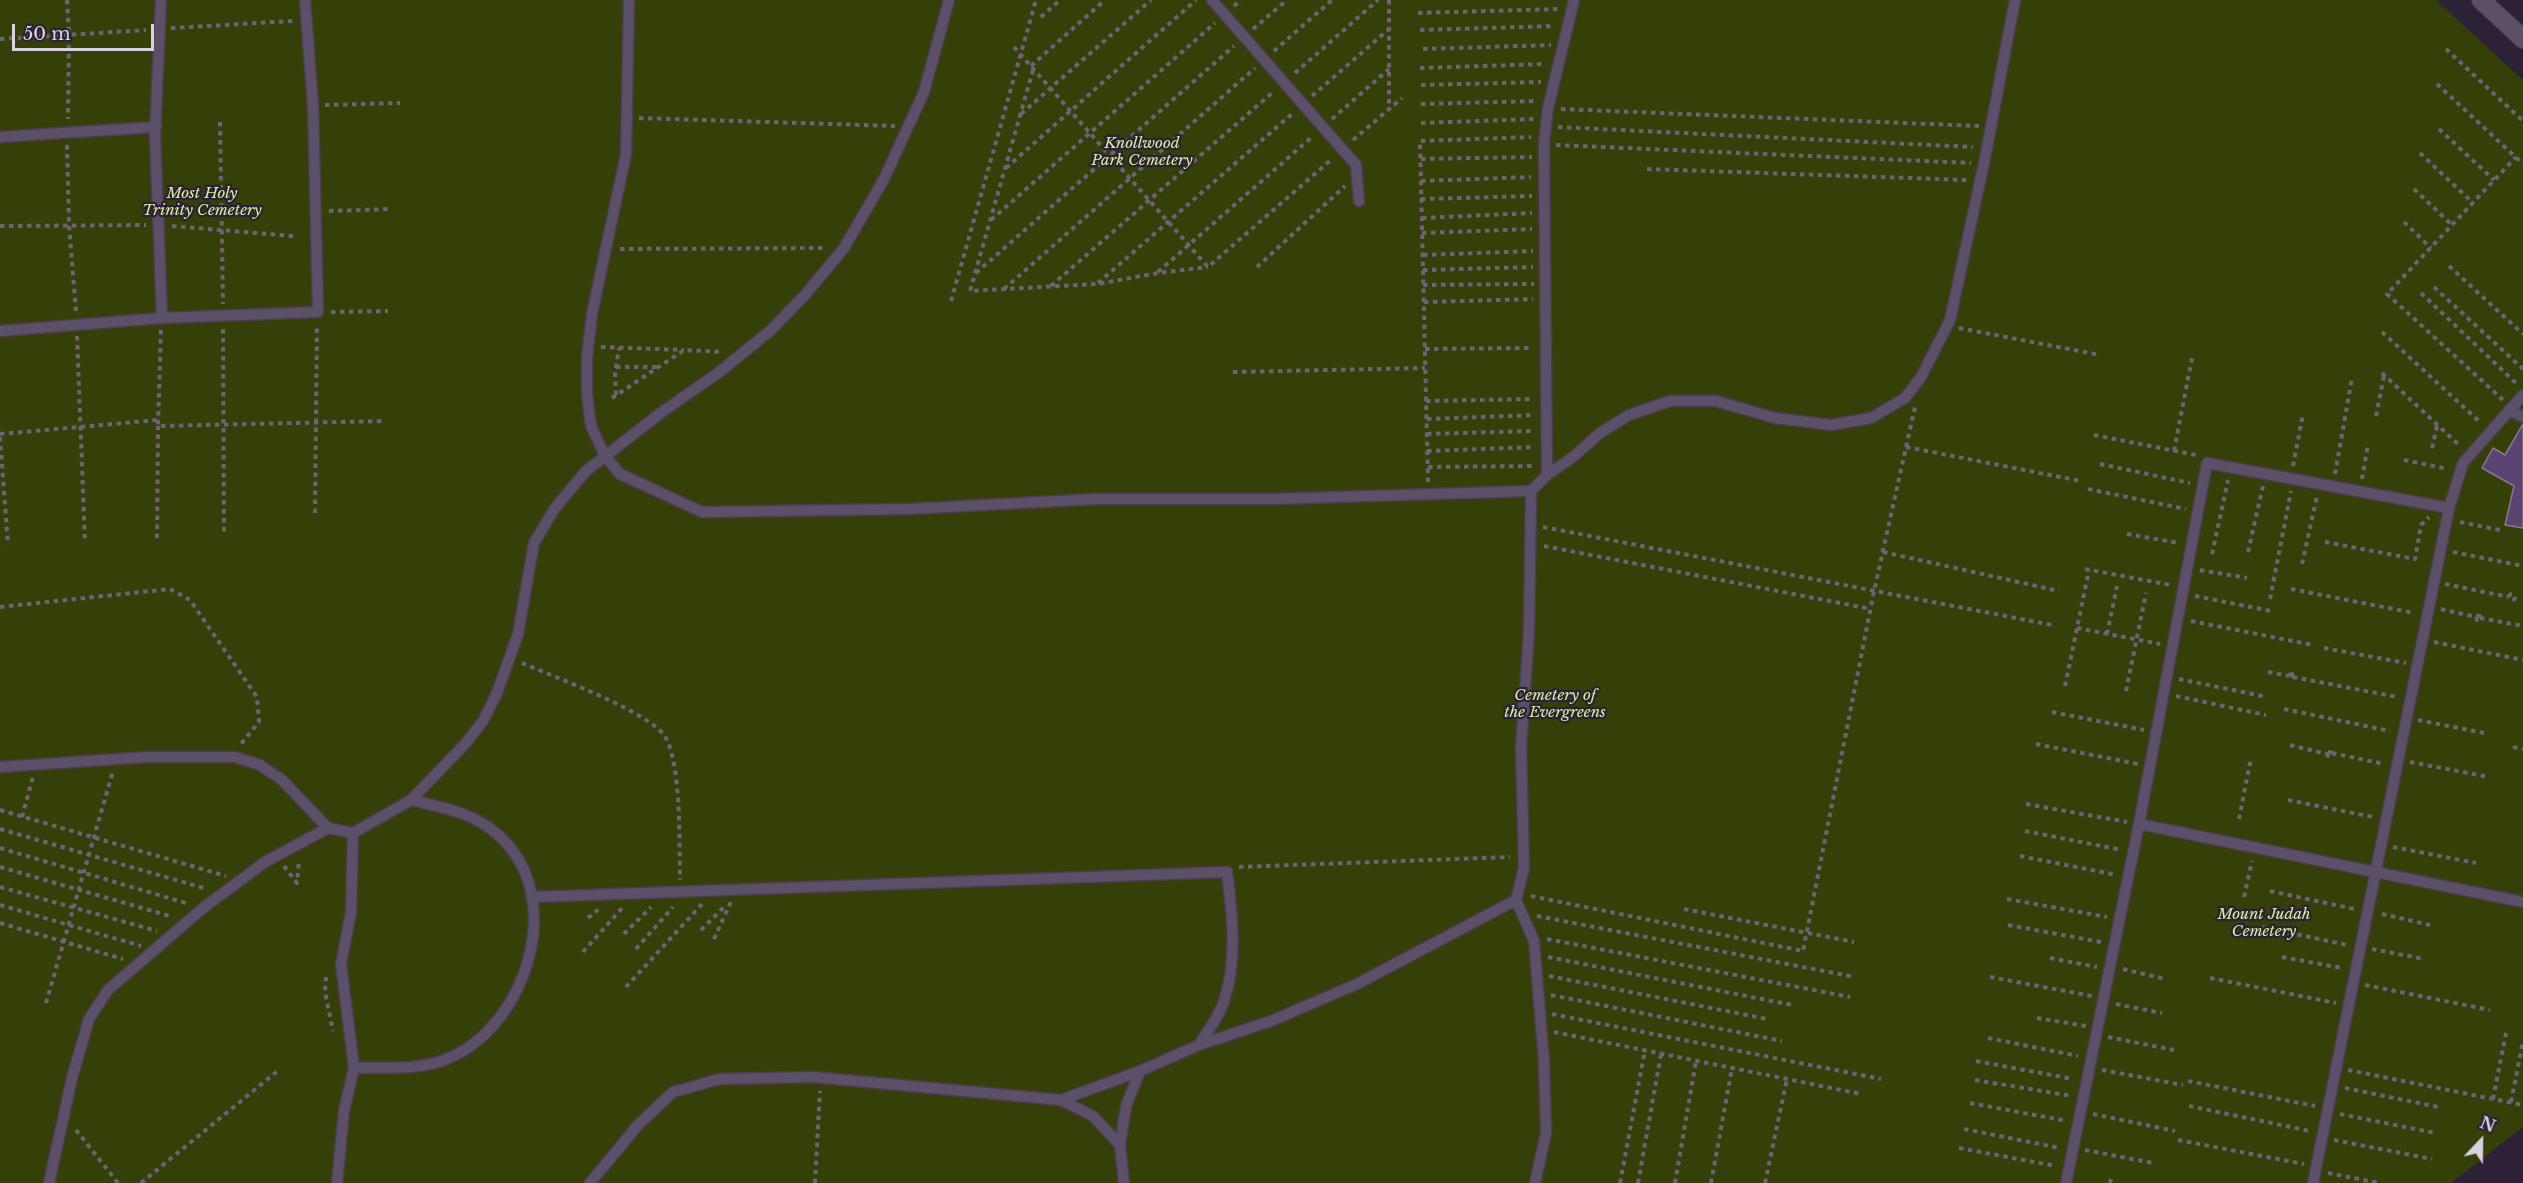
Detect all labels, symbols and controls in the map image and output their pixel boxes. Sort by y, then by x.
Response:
scale bar [15,12,158,50]
text: 50 m [23,23,71,45]
park label: Knollwood Park Cemetery [1091,135,1193,170]
park label: Most Holy Trinity Cemetery [142,185,262,220]
park label: Cemetery of the Evergreens [1504,687,1606,722]
park label: Mount Judah Cemetery [2217,906,2311,941]
north arrow [2451,1111,2511,1171]
text: N [2477,1112,2498,1136]

